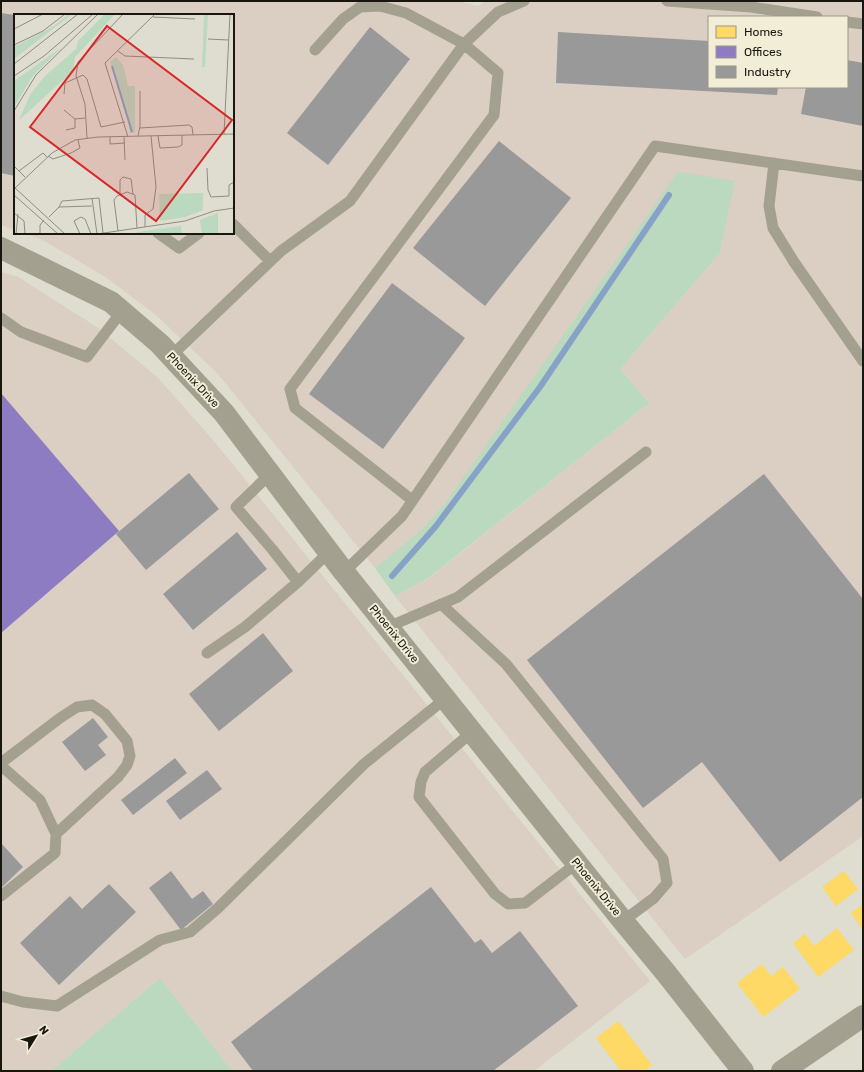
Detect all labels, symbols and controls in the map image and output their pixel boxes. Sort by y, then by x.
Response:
inset map [14,14,234,234]
legend [708,16,848,88]
text: Homes [744,25,783,39]
text: Offices [744,45,782,59]
text: Industry [744,65,791,79]
street label: Phoenix Drive [164,350,222,410]
street label: Phoenix Drive [367,602,421,666]
street label: Phoenix Drive [569,855,623,919]
north arrow [16,1016,56,1056]
text: N [36,1023,51,1037]

